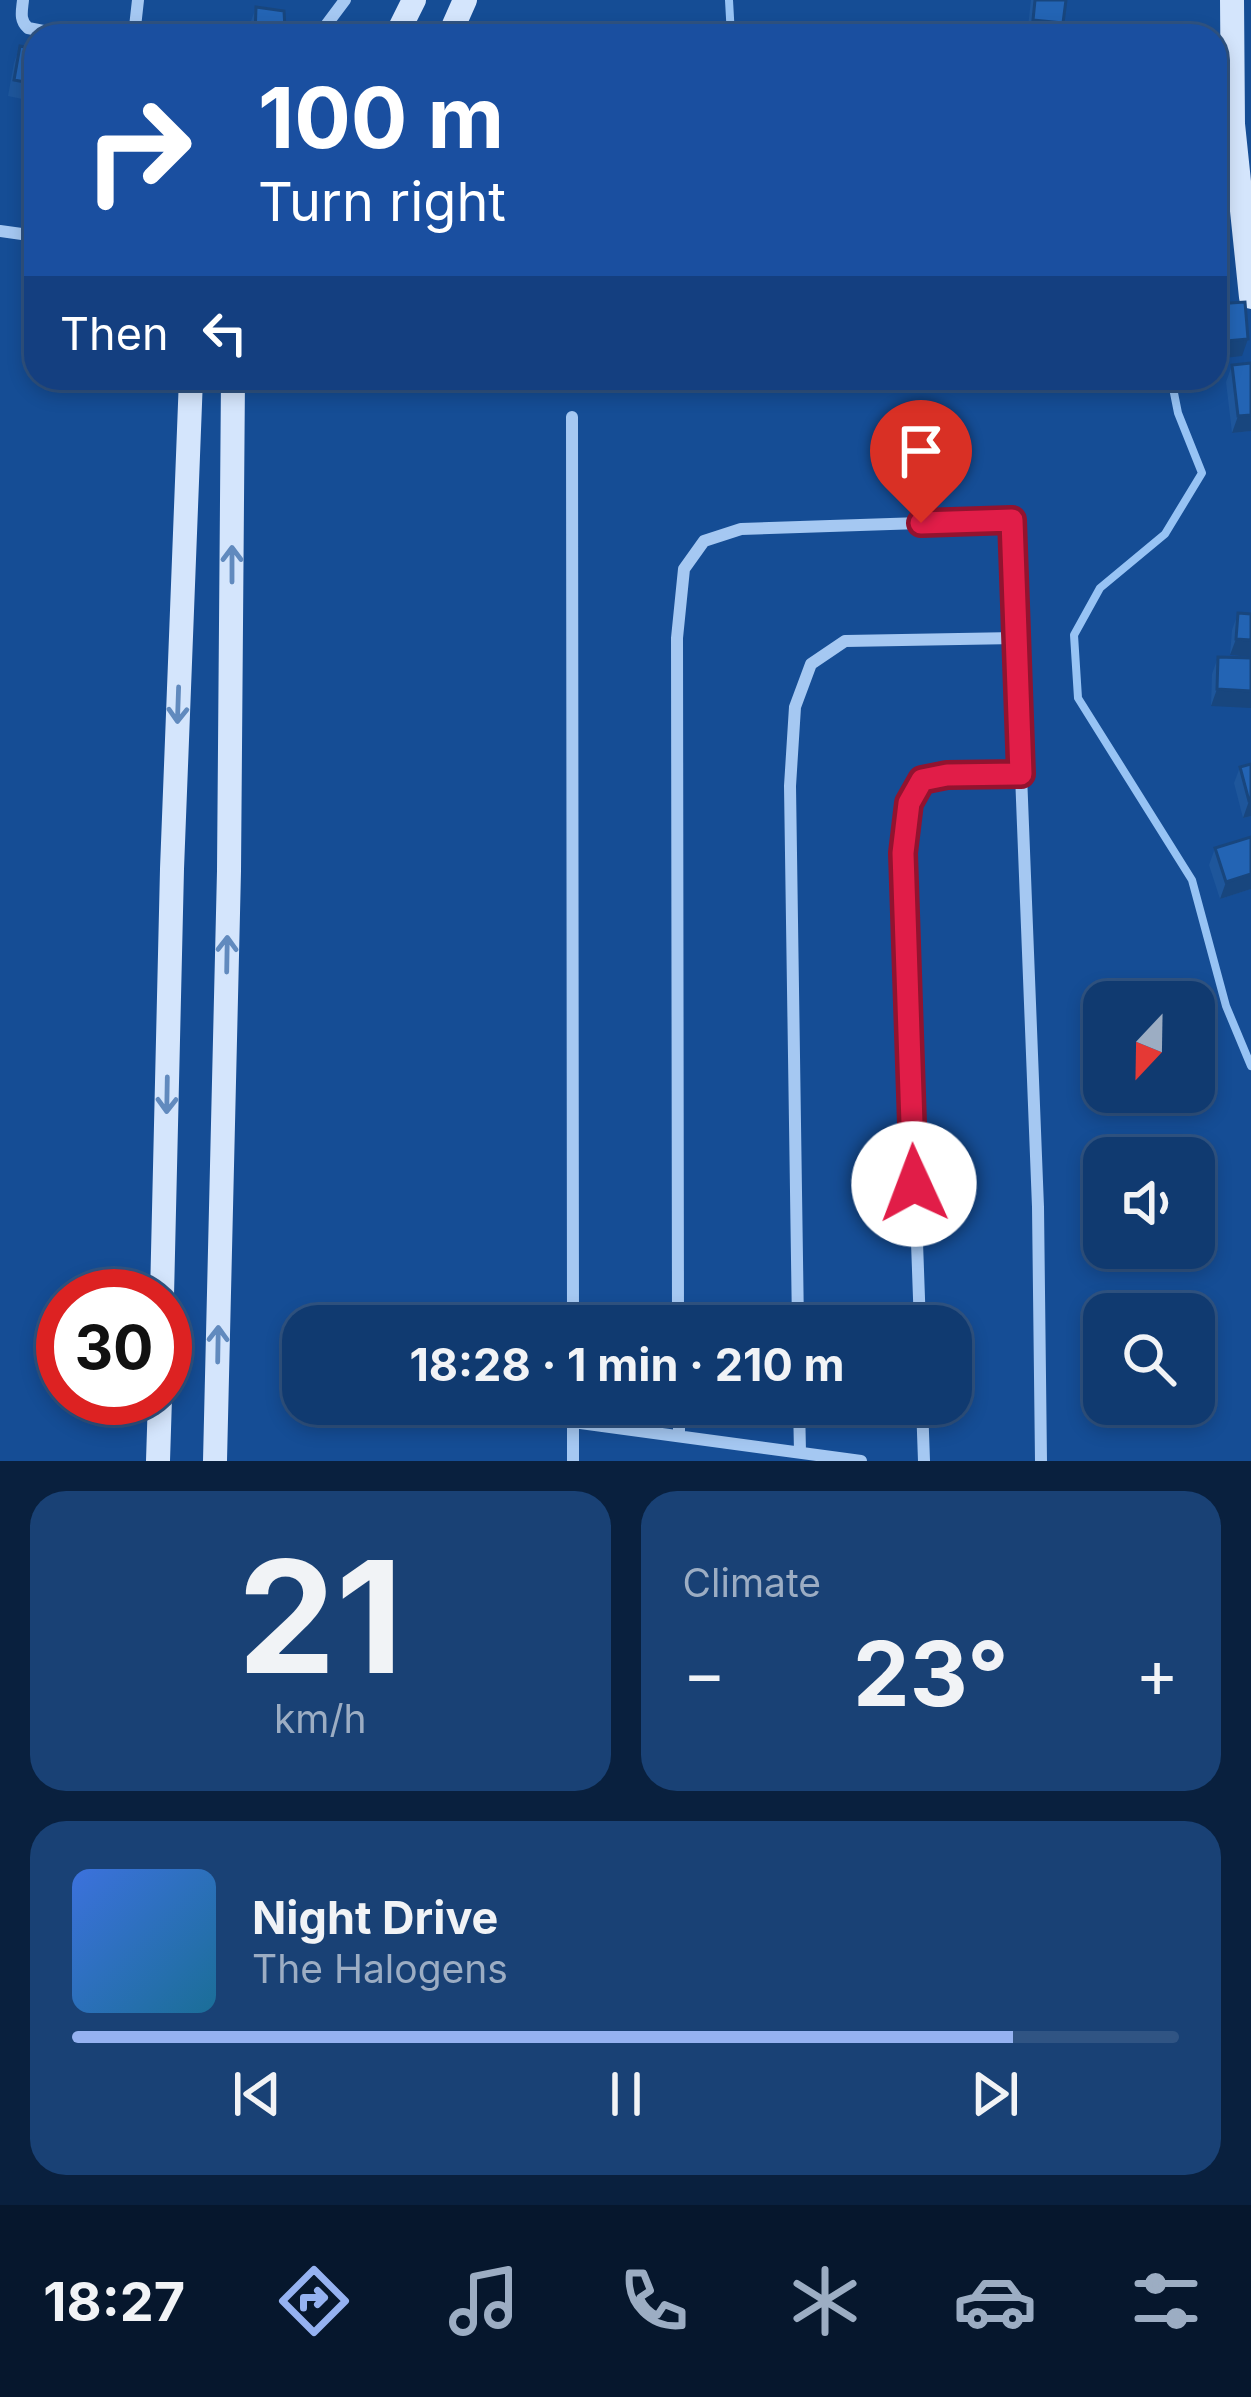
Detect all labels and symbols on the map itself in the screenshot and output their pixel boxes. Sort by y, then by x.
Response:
pin [870,400,972,523]
one-way arrow [220,545,243,584]
one-way arrow [167,685,190,724]
one-way arrow [216,935,239,974]
north arrow [1083,981,1215,1113]
one-way arrow [155,1075,178,1114]
position arrow [851,1121,977,1247]
speed limit sign: 30 [36,1269,192,1425]
one-way arrow [206,1325,229,1364]

